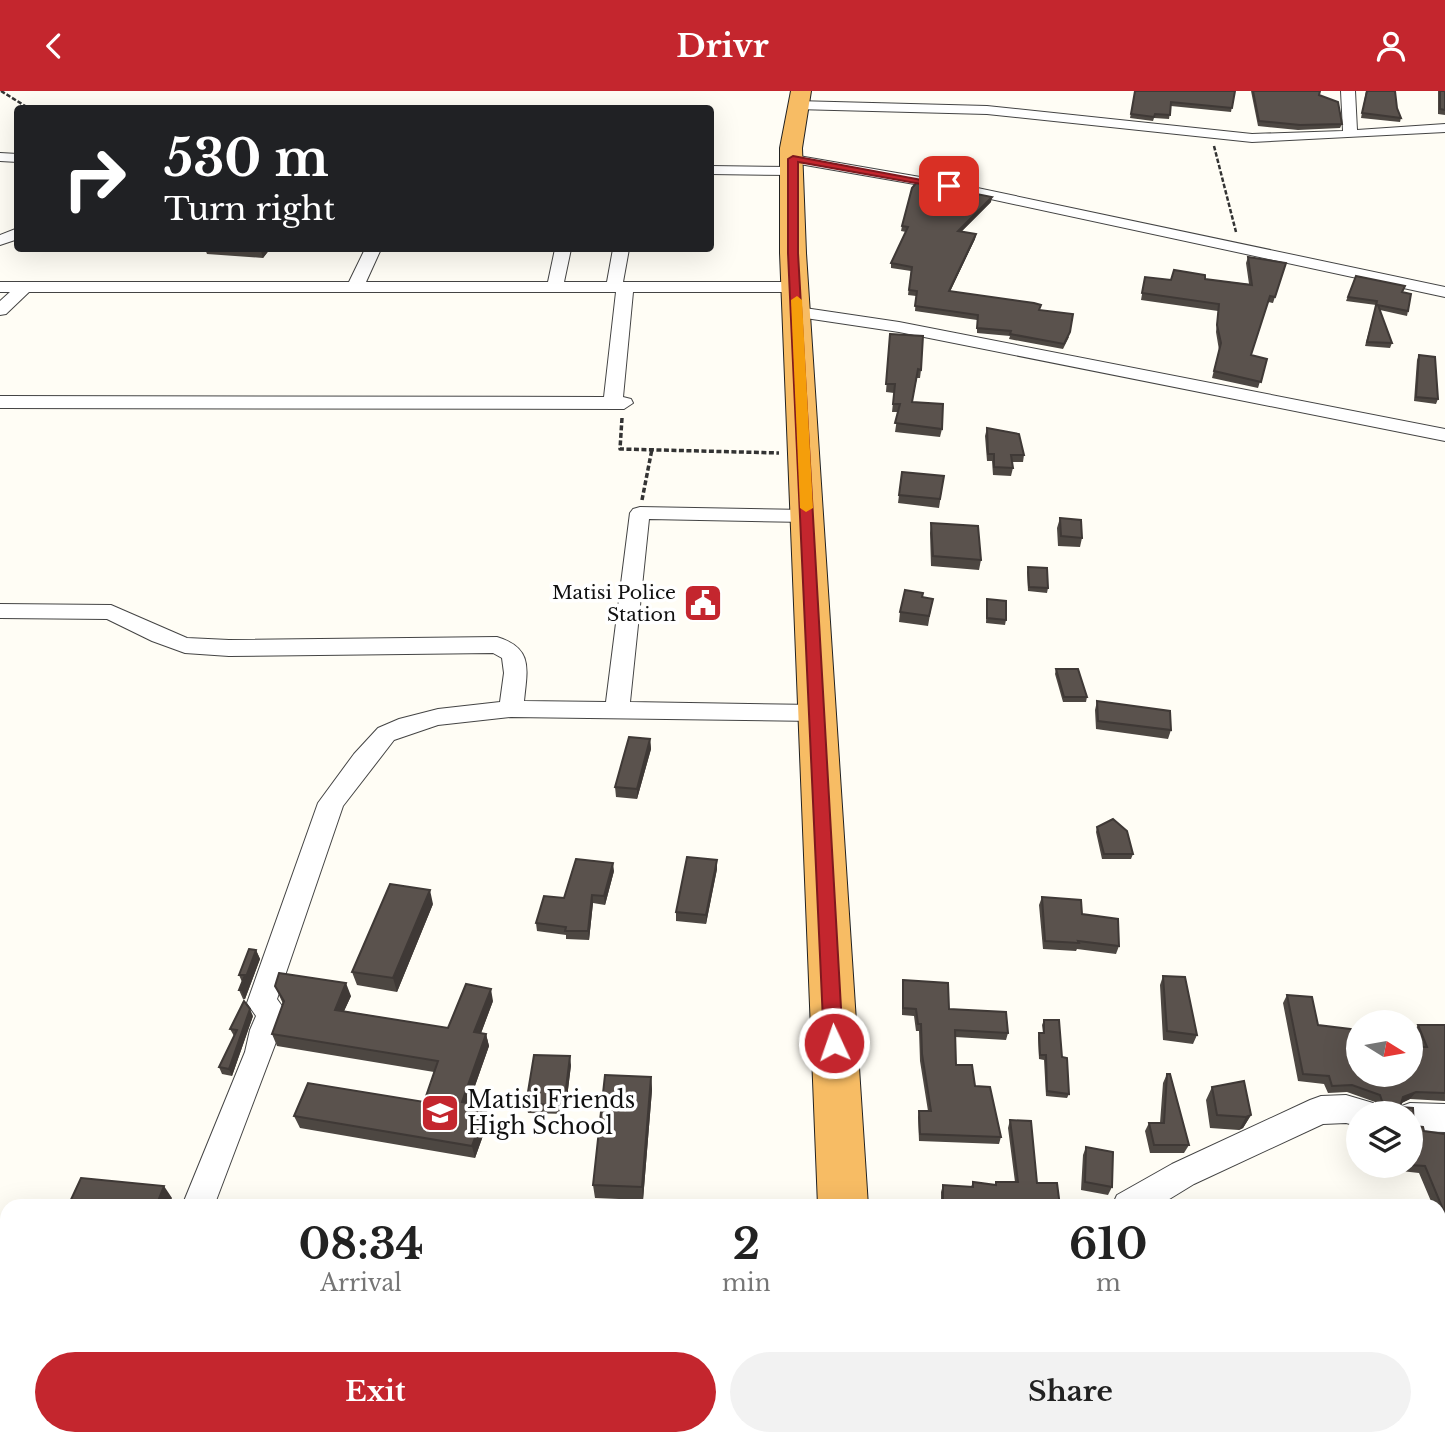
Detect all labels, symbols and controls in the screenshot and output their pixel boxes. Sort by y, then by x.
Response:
text: Drivr [676,26,769,66]
icon: back [35,27,73,65]
icon: person [1372,27,1410,65]
text: 530 m [164,128,329,189]
icon: right [49,133,140,224]
pin [919,156,979,216]
icon: arrive [930,167,968,205]
text: Turn right [164,189,335,229]
place label: Matisi Police Station [552,581,676,626]
public building icon: Matisi Police Station [682,582,724,624]
position arrow [797,1006,871,1080]
north arrow [1346,1010,1423,1087]
map controls [1346,1010,1423,1178]
place label: Matisi Friends High School [467,1086,635,1140]
school or university icon: Matisi Friends High School [419,1092,461,1134]
button: layers [1346,1101,1423,1178]
text: 08:34 [299,1218,424,1270]
text: 2 [733,1218,760,1270]
text: 610 [1069,1218,1147,1270]
text: Arrival [320,1269,402,1297]
text: min [722,1269,770,1297]
text: m [1096,1269,1121,1297]
button: Exit [35,1352,716,1432]
button: Share [730,1352,1411,1432]

